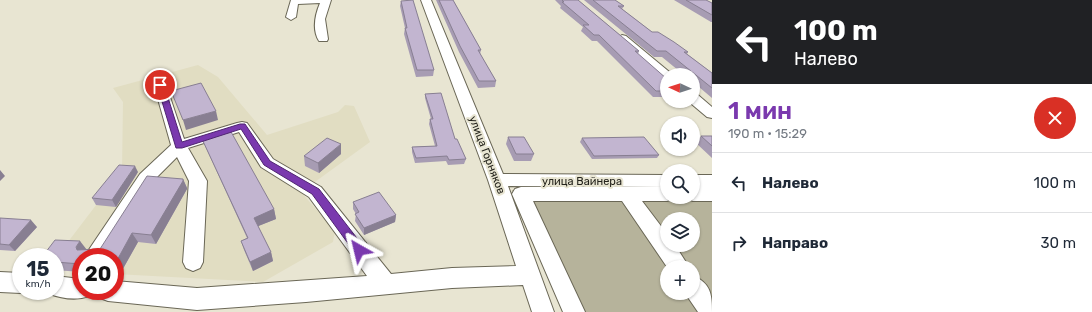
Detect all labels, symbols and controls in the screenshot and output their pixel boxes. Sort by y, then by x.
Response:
text: 100 m [794,14,878,47]
icon: left [728,16,780,68]
text: Налево [794,48,858,70]
pin [143,68,177,102]
north arrow [660,68,700,108]
map controls [660,68,700,300]
icon: arrive [149,74,171,96]
text: 1 мин [728,97,792,125]
button: close [1034,97,1076,139]
street label: улица Горняков [466,114,508,196]
button: sound [660,116,700,156]
text: 190 m · 15:29 [728,126,807,141]
button: search [660,164,700,204]
icon: left [728,172,750,194]
text: Налево [762,174,819,192]
text: 100 m [1034,174,1076,192]
street label: улица Вайнера [542,175,622,188]
button: layers [660,212,700,252]
position arrow [338,229,380,271]
icon: right [728,232,750,254]
text: Направо [762,234,828,252]
text: 30 m [1040,234,1076,252]
speed limit sign: 20 [72,248,124,300]
text: 15 [27,257,49,281]
button: + [660,260,700,300]
text: km/h [26,278,50,290]

